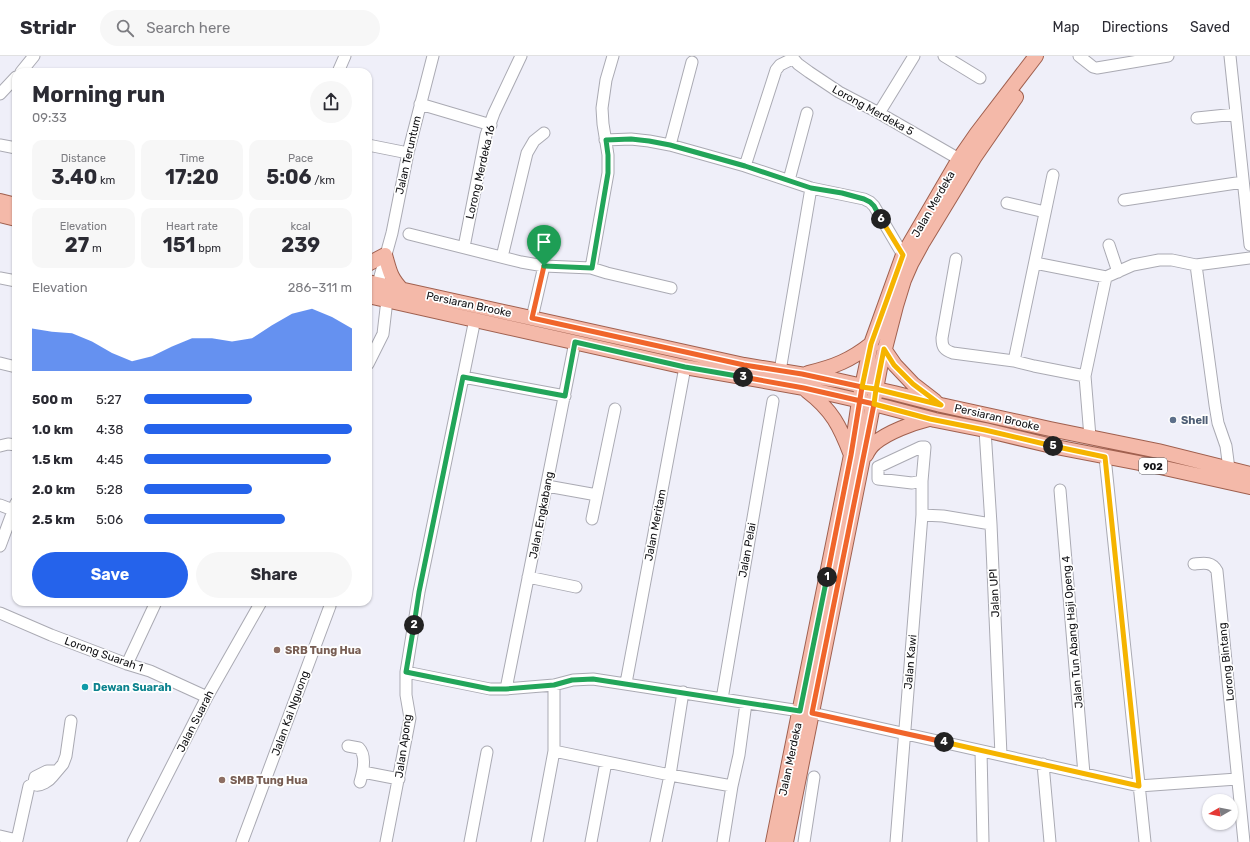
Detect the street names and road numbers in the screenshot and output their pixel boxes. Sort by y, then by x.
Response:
street label: Lorong Merdeka 5 [830,83,916,138]
street label: Jalan Teruntum [393,114,424,196]
street label: Lorong Merdeka 16 [463,124,498,220]
street label: Jalan Merdeka [909,169,958,240]
street label: Persiaran Brooke [425,289,513,320]
street label: Persiaran Brooke [953,401,1041,434]
road number: 902 [1139,458,1167,474]
street label: Jalan Engkabang [527,470,556,560]
street label: Jalan Meritam [642,488,669,562]
street label: Jalan Pelai [736,522,759,579]
street label: Jalan Tun Abang Haji Openg 4 [1059,555,1086,709]
street label: Jalan UPI [987,568,1002,618]
street label: Lorong Bintang [1216,622,1237,702]
street label: Lorong Suarah 1 [63,634,145,675]
street label: Jalan Kawi [902,634,919,690]
street label: Jalan Kai Nguong [269,669,312,757]
street label: Jalan Suarah [174,688,217,754]
street label: Jalan Apong [393,713,414,779]
street label: Jalan Merdeka [776,721,805,797]

